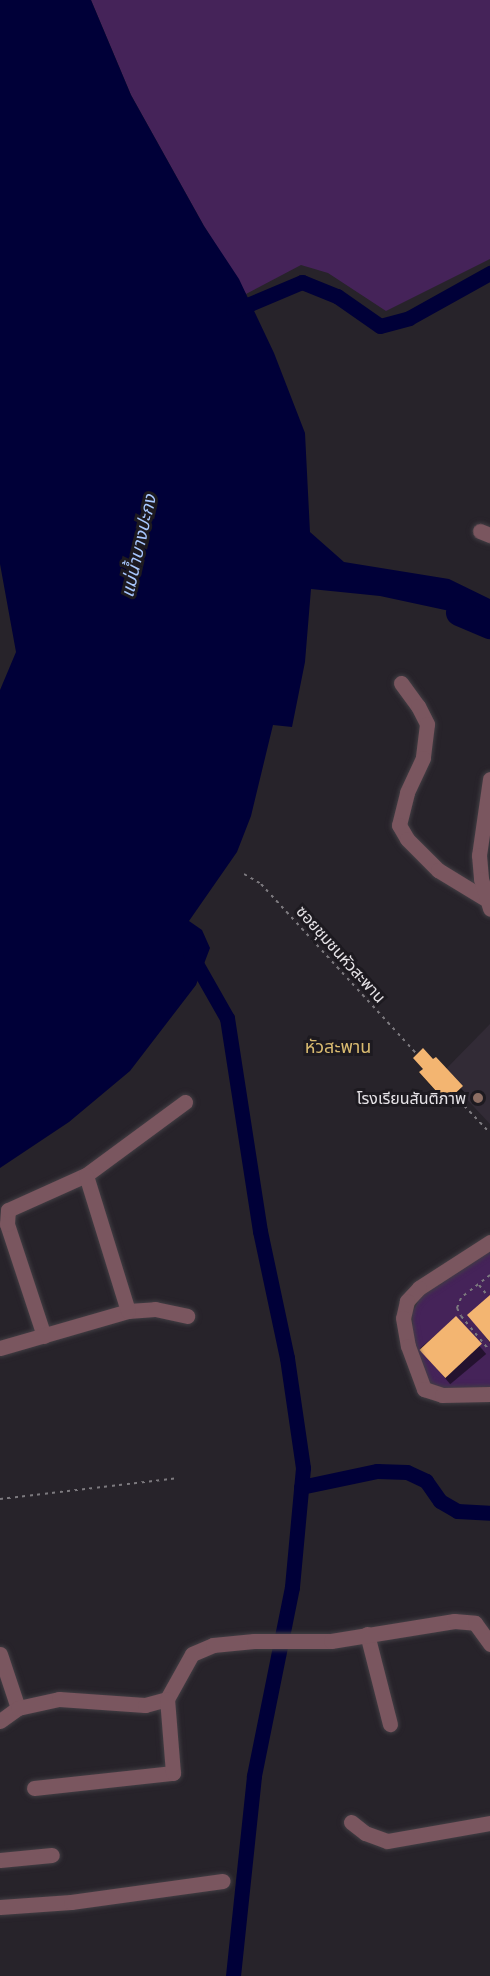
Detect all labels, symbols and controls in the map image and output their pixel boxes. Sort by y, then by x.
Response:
water label: แม่น้ำบางปะกง [116,492,160,600]
street label: ซอยชุมชนหัวสะพาน [292,901,390,1007]
district label: หัวสะพาน [305,1035,371,1057]
place label: โรงเรียนสันติภาพ [357,1088,466,1108]
marker: โรงเรียนสันติภาพ [471,1091,485,1105]

